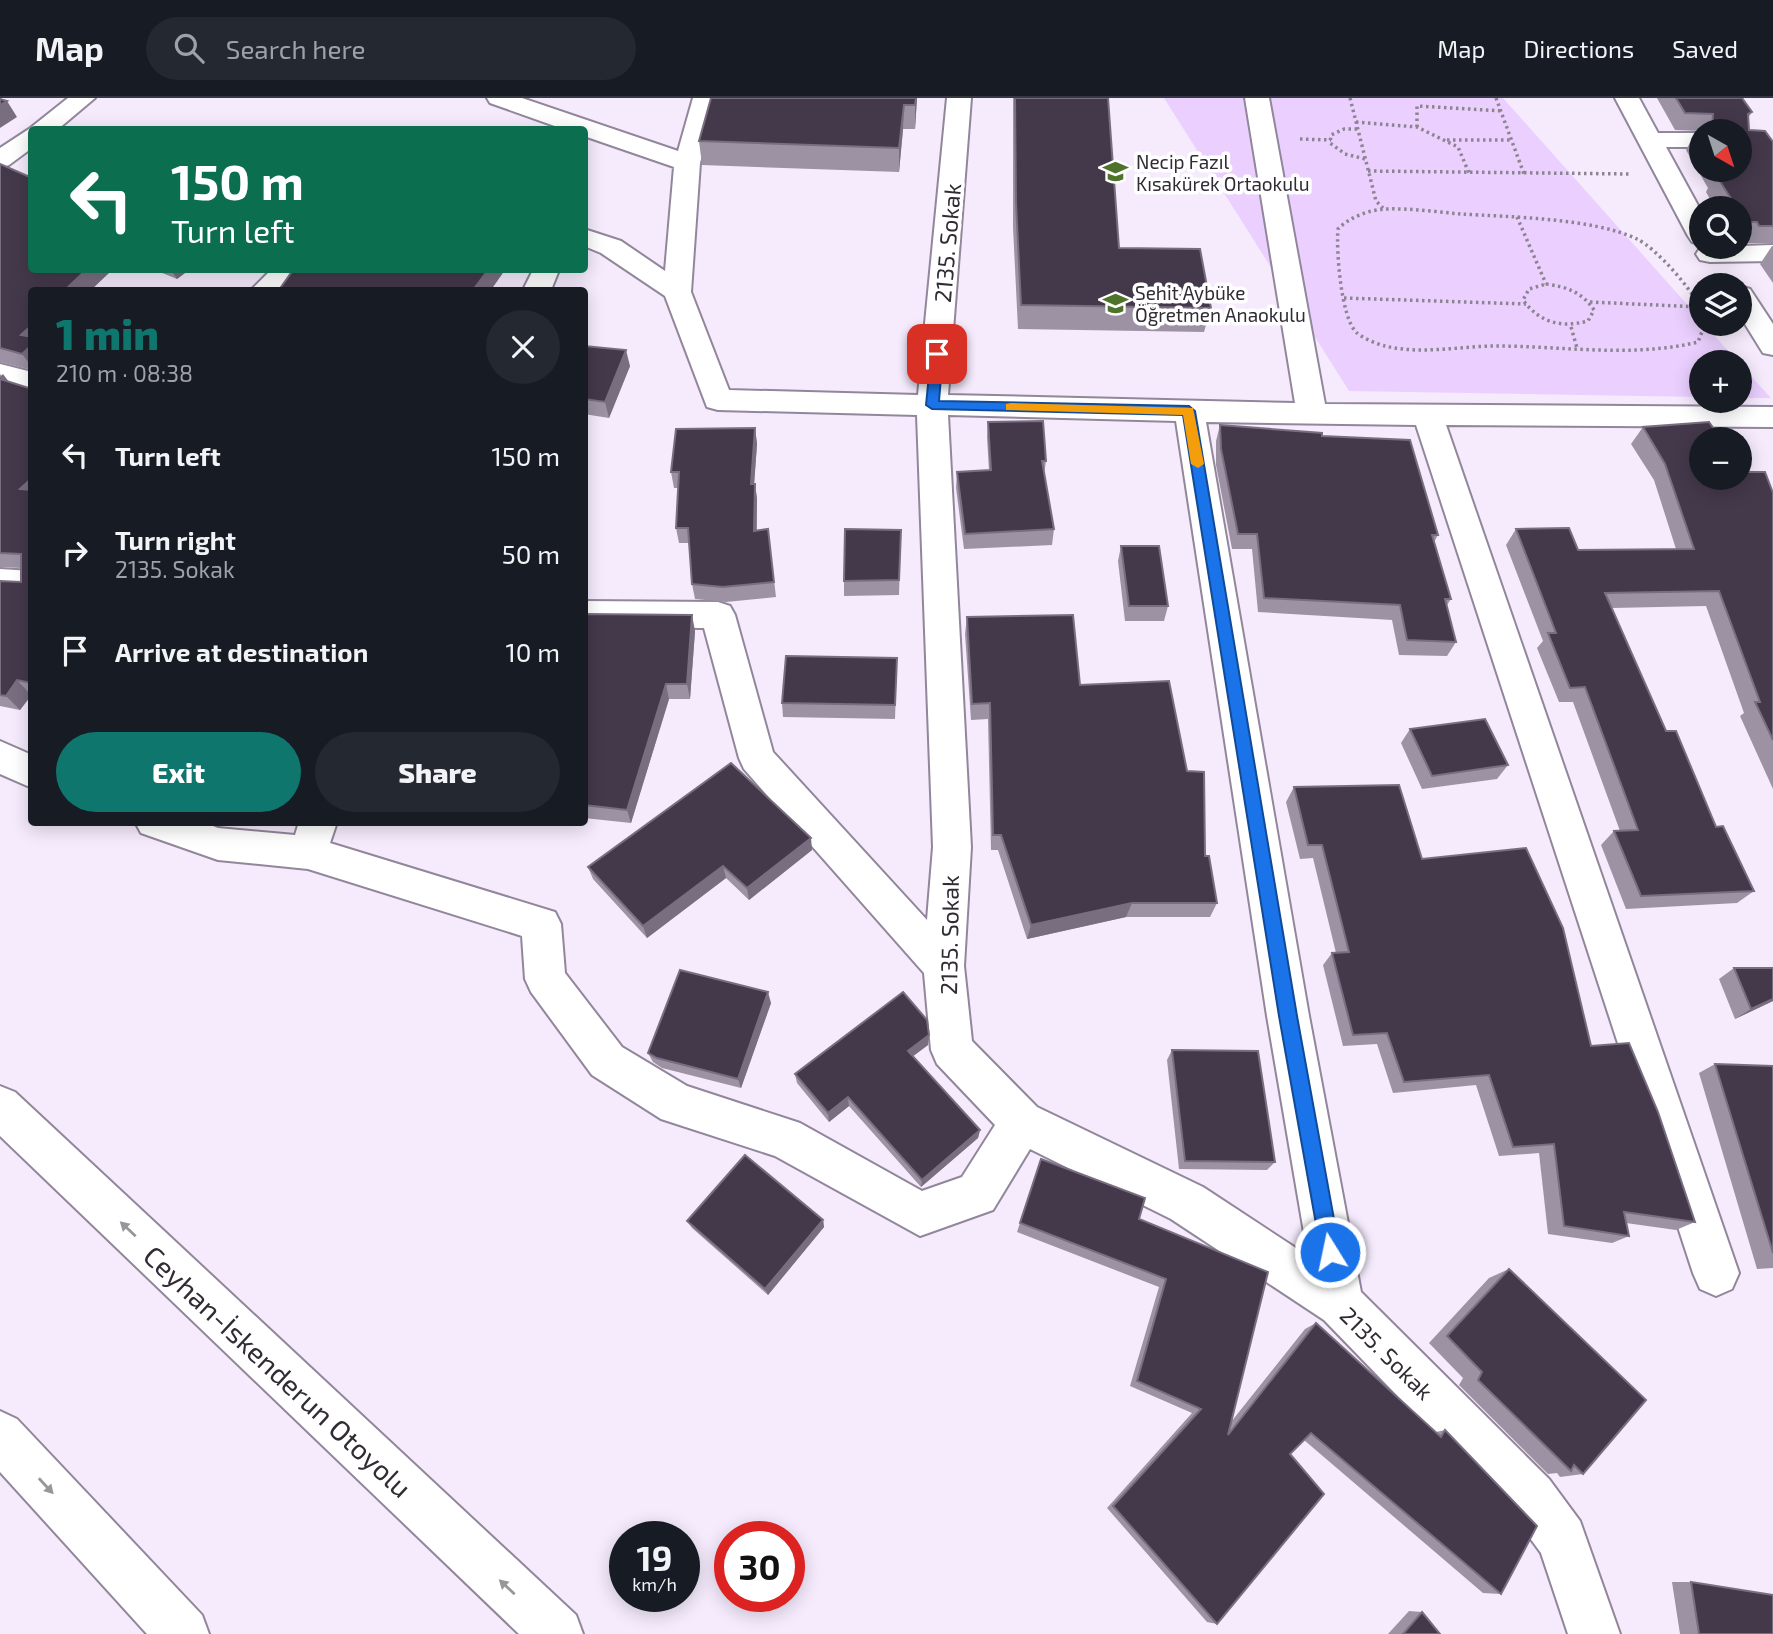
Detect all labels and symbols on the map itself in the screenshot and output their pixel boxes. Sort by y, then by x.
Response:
north arrow [1689,119,1752,182]
place label: Necip Fazıl Kısakürek Ortaokulu [1136,150,1310,195]
school or university icon: Necip Fazıl Kısakürek Ortaokulu [1102,158,1130,186]
street label: 2135. Sokak [928,182,966,304]
place label: Şehit Aybüke Öğretmen Anaokulu [1135,281,1306,326]
school or university icon: Şehit Aybüke Öğretmen Anaokulu [1101,289,1129,317]
pin [907,324,967,384]
street label: 2135. Sokak [934,875,964,995]
position arrow [1293,1215,1367,1289]
one-way arrow [120,1221,137,1237]
street label: Ceyhan-İskenderun Otoyolu [137,1238,419,1504]
street label: 2135. Sokak [1335,1301,1439,1405]
one-way arrow [38,1477,54,1494]
speed limit sign: 30 [714,1521,805,1612]
one-way arrow [499,1580,516,1596]

